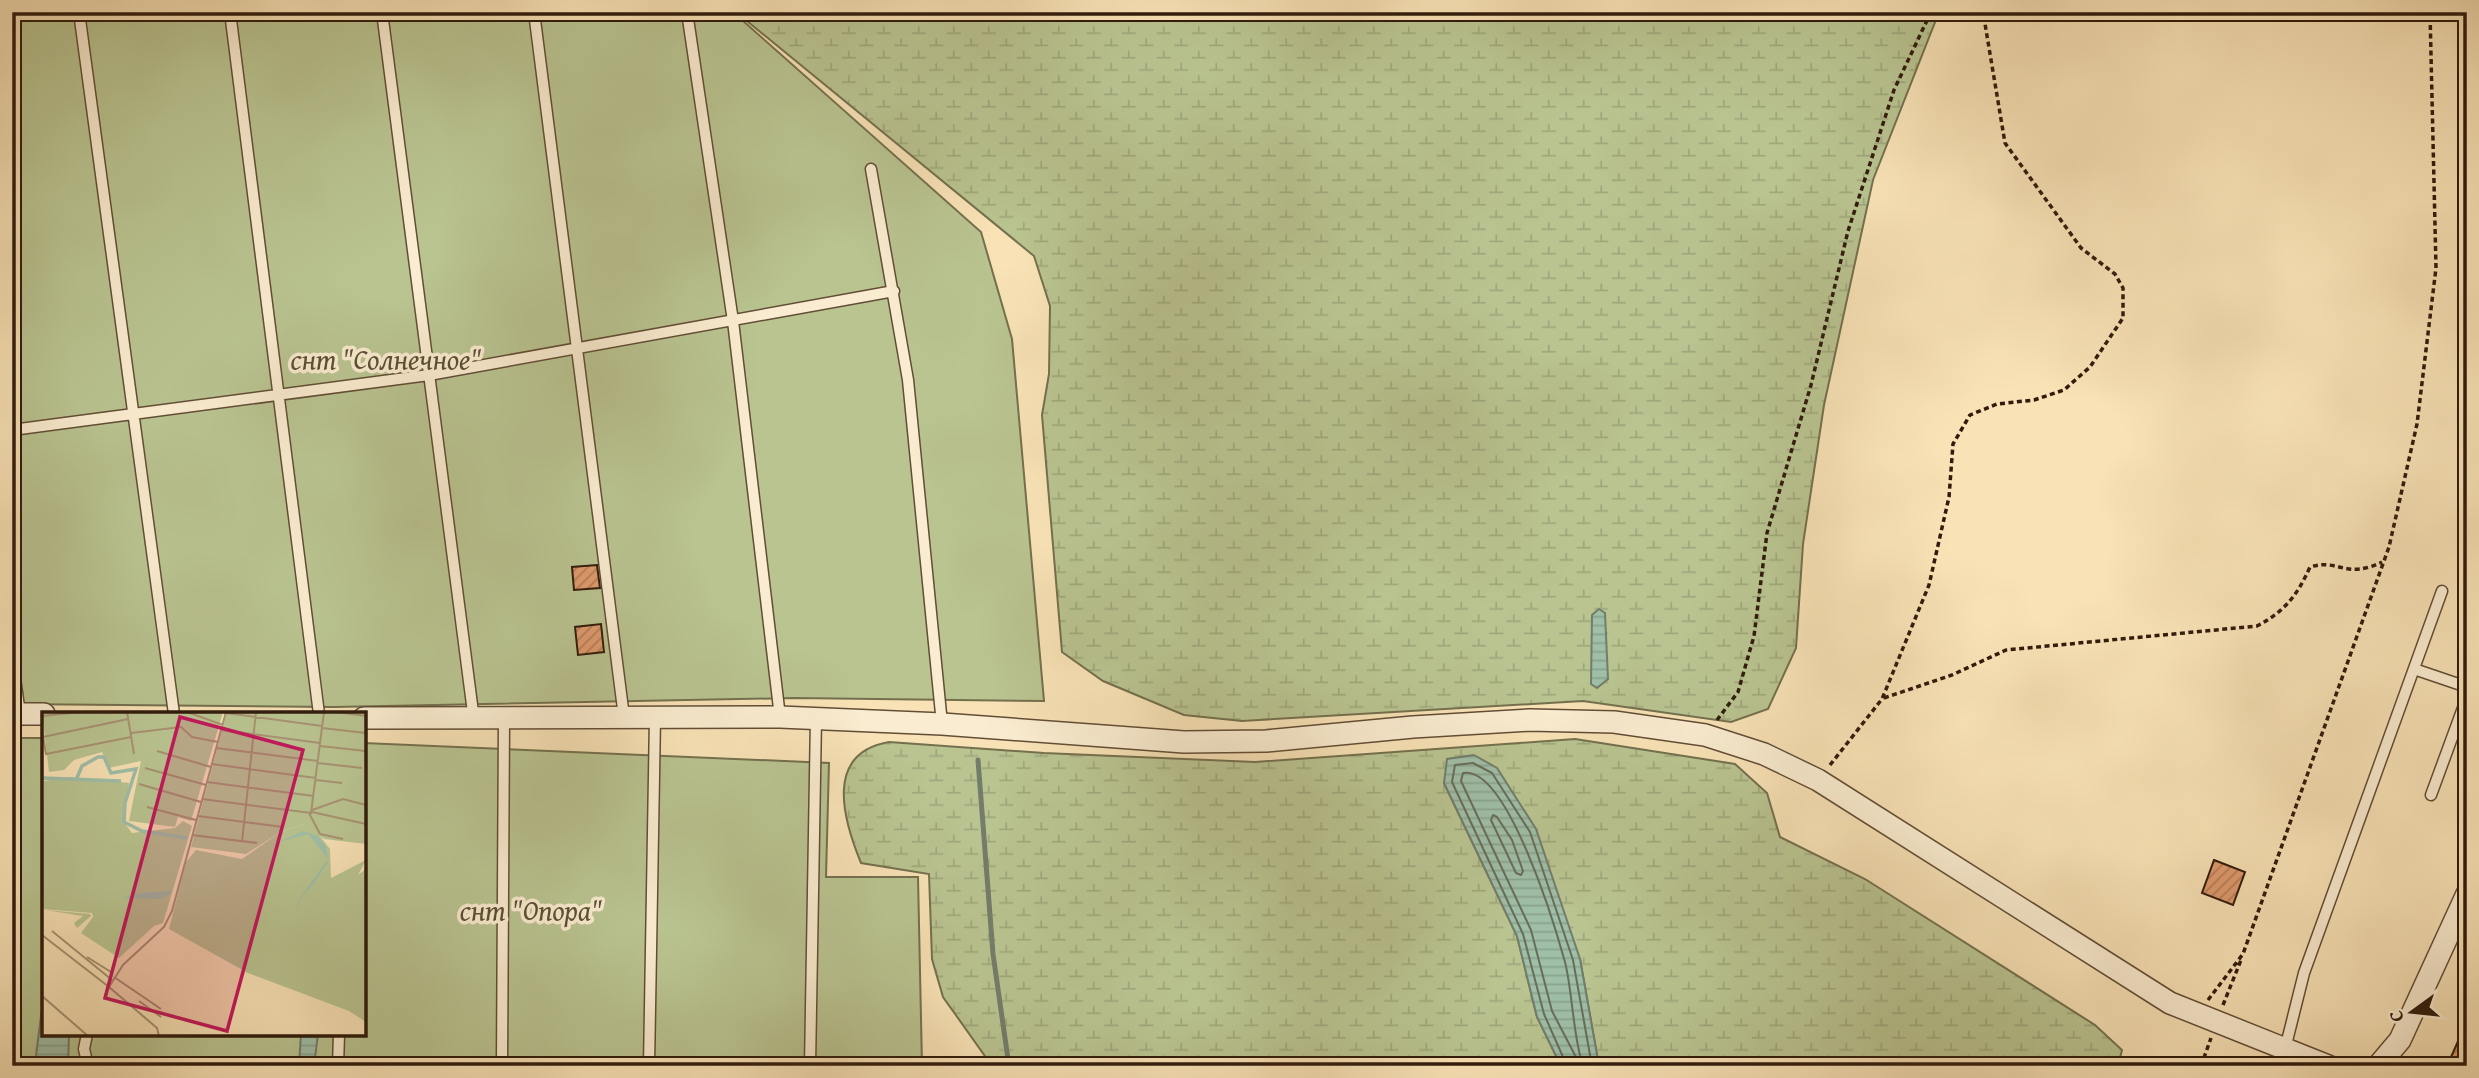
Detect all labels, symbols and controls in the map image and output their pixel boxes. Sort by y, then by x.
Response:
park label: снт "Солнечное" [290,338,482,379]
inset map [42,712,366,1036]
park label: снт "Опора" [460,889,602,930]
north arrow [2378,976,2448,1046]
text: С [2381,1007,2410,1025]

